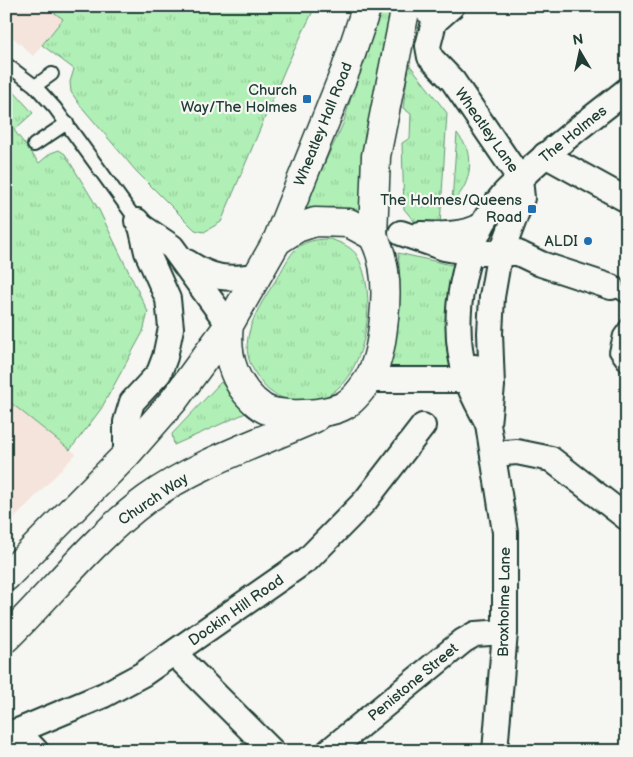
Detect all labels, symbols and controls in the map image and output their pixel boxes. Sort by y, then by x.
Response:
north arrow [556,28,606,78]
text: N [572,30,585,49]
street label: Wheatley Hall Road [290,60,357,189]
place label: Church Way/The Holmes [181,81,298,117]
street label: Wheatley Lane [450,84,523,176]
marker: Church Way/The Holmes [301,93,313,105]
street label: The Holmes [536,101,611,167]
place label: The Holmes/Queens Road [380,191,523,227]
marker: The Holmes/Queens Road [526,203,538,215]
place label: ALDI [545,232,578,251]
marker: ALDI [582,235,594,247]
street label: Church Way [115,469,192,530]
street label: Broxholme Lane [494,547,515,657]
street label: Dockin Hill Road [185,570,288,650]
street label: Penistone Street [364,639,463,726]

